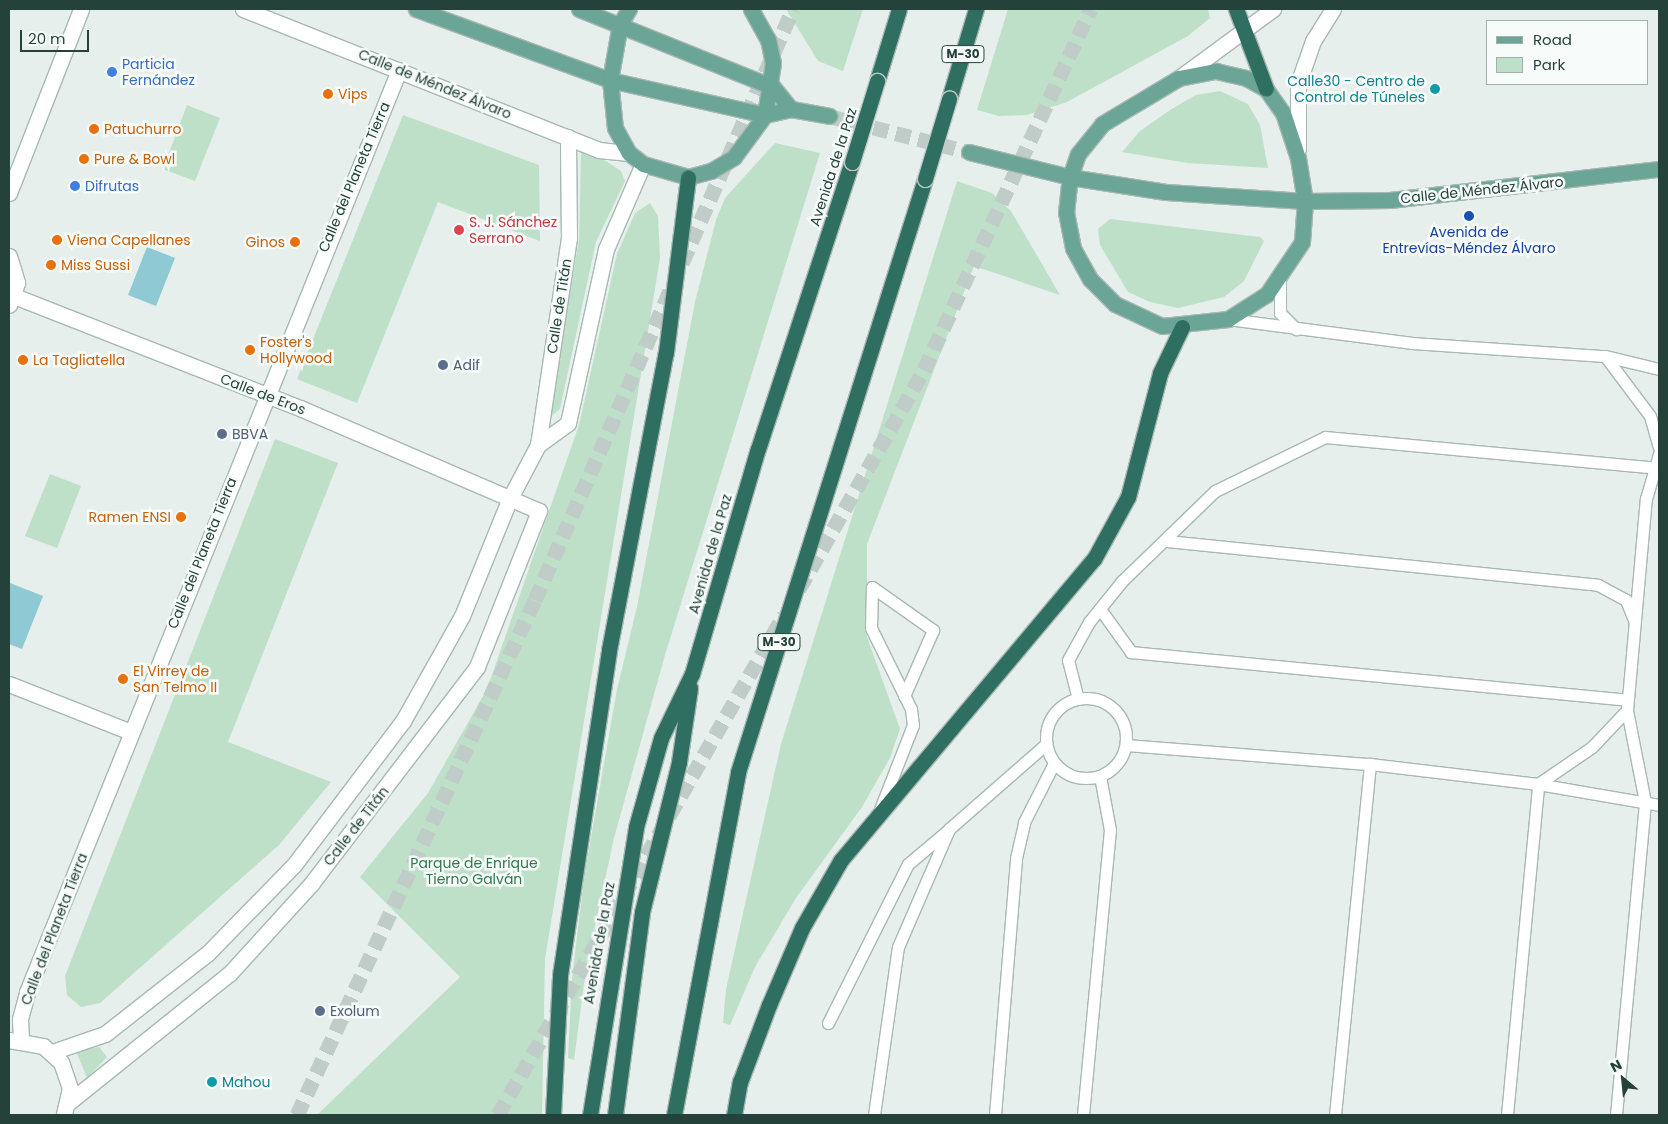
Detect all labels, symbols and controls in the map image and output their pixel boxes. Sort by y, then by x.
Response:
scale bar [22,20,91,52]
legend [1486,20,1648,85]
text: 20 m [28,28,66,49]
text: Road [1533,29,1572,50]
road number: M-30 [940,44,986,64]
street label: Calle de Méndez Álvaro [356,46,514,122]
text: Park [1533,54,1565,75]
place label: Particia Fernández [122,56,195,88]
marker: Particia Fernández [106,66,118,78]
place label: Calle30 - Centro de Control de Túneles [1287,73,1425,105]
marker: Calle30 - Centro de Control de Túneles [1429,83,1441,95]
place label: Vips [338,86,368,102]
marker: Vips [322,88,334,100]
street label: Calle del Planeta Tierra [315,99,393,255]
street label: Avenida de la Paz [806,106,860,228]
place label: Patuchurro [104,121,181,137]
marker: Patuchurro [88,123,100,135]
place label: Pure & Bowl [94,151,175,167]
marker: Pure & Bowl [78,153,90,165]
street label: Calle de Méndez Álvaro [1400,173,1564,207]
place label: Difrutas [85,178,139,194]
marker: Difrutas [69,180,81,192]
marker: Avenida de Entrevías-Méndez Álvaro [1463,210,1475,222]
place label: S. J. Sánchez Serrano [469,214,557,246]
marker: S. J. Sánchez Serrano [453,224,465,236]
place label: Avenida de Entrevías-Méndez Álvaro [1382,224,1556,256]
place label: Viena Capellanes [67,232,190,248]
marker: Viena Capellanes [51,234,63,246]
place label: Ginos [245,234,285,250]
marker: Ginos [289,236,301,248]
place label: Miss Sussi [61,257,130,273]
street label: Calle de Titán [543,257,575,355]
marker: Miss Sussi [45,259,57,271]
place label: Foster's Hollywood [260,334,332,367]
marker: Foster's Hollywood [244,344,256,356]
place label: La Tagliatella [33,352,125,368]
marker: La Tagliatella [17,354,29,366]
place label: Adif [453,357,480,373]
marker: Adif [437,359,449,371]
street label: Calle de Eros [218,370,308,418]
place label: BBVA [232,426,268,442]
marker: BBVA [216,428,228,440]
street label: Calle del Planeta Tierra [164,475,240,631]
street label: Avenida de la Paz [685,492,735,616]
place label: Ramen ENSI [89,509,171,525]
marker: Ramen ENSI [175,511,187,523]
road number: M-30 [756,632,802,652]
place label: El Virrey de San Telmo II [133,663,217,696]
marker: El Virrey de San Telmo II [117,673,129,685]
street label: Calle de Titán [320,783,392,869]
street label: Calle del Planeta Tierra [17,851,91,1007]
park label: Parque de Enrique Tierno Galván [410,855,538,888]
street label: Avenida de la Paz [580,881,618,1005]
place label: Exolum [330,1003,380,1019]
marker: Exolum [314,1005,326,1017]
north arrow [1598,1054,1648,1104]
text: N [1607,1054,1625,1077]
place label: Mahou [222,1074,270,1090]
marker: Mahou [206,1076,218,1088]

